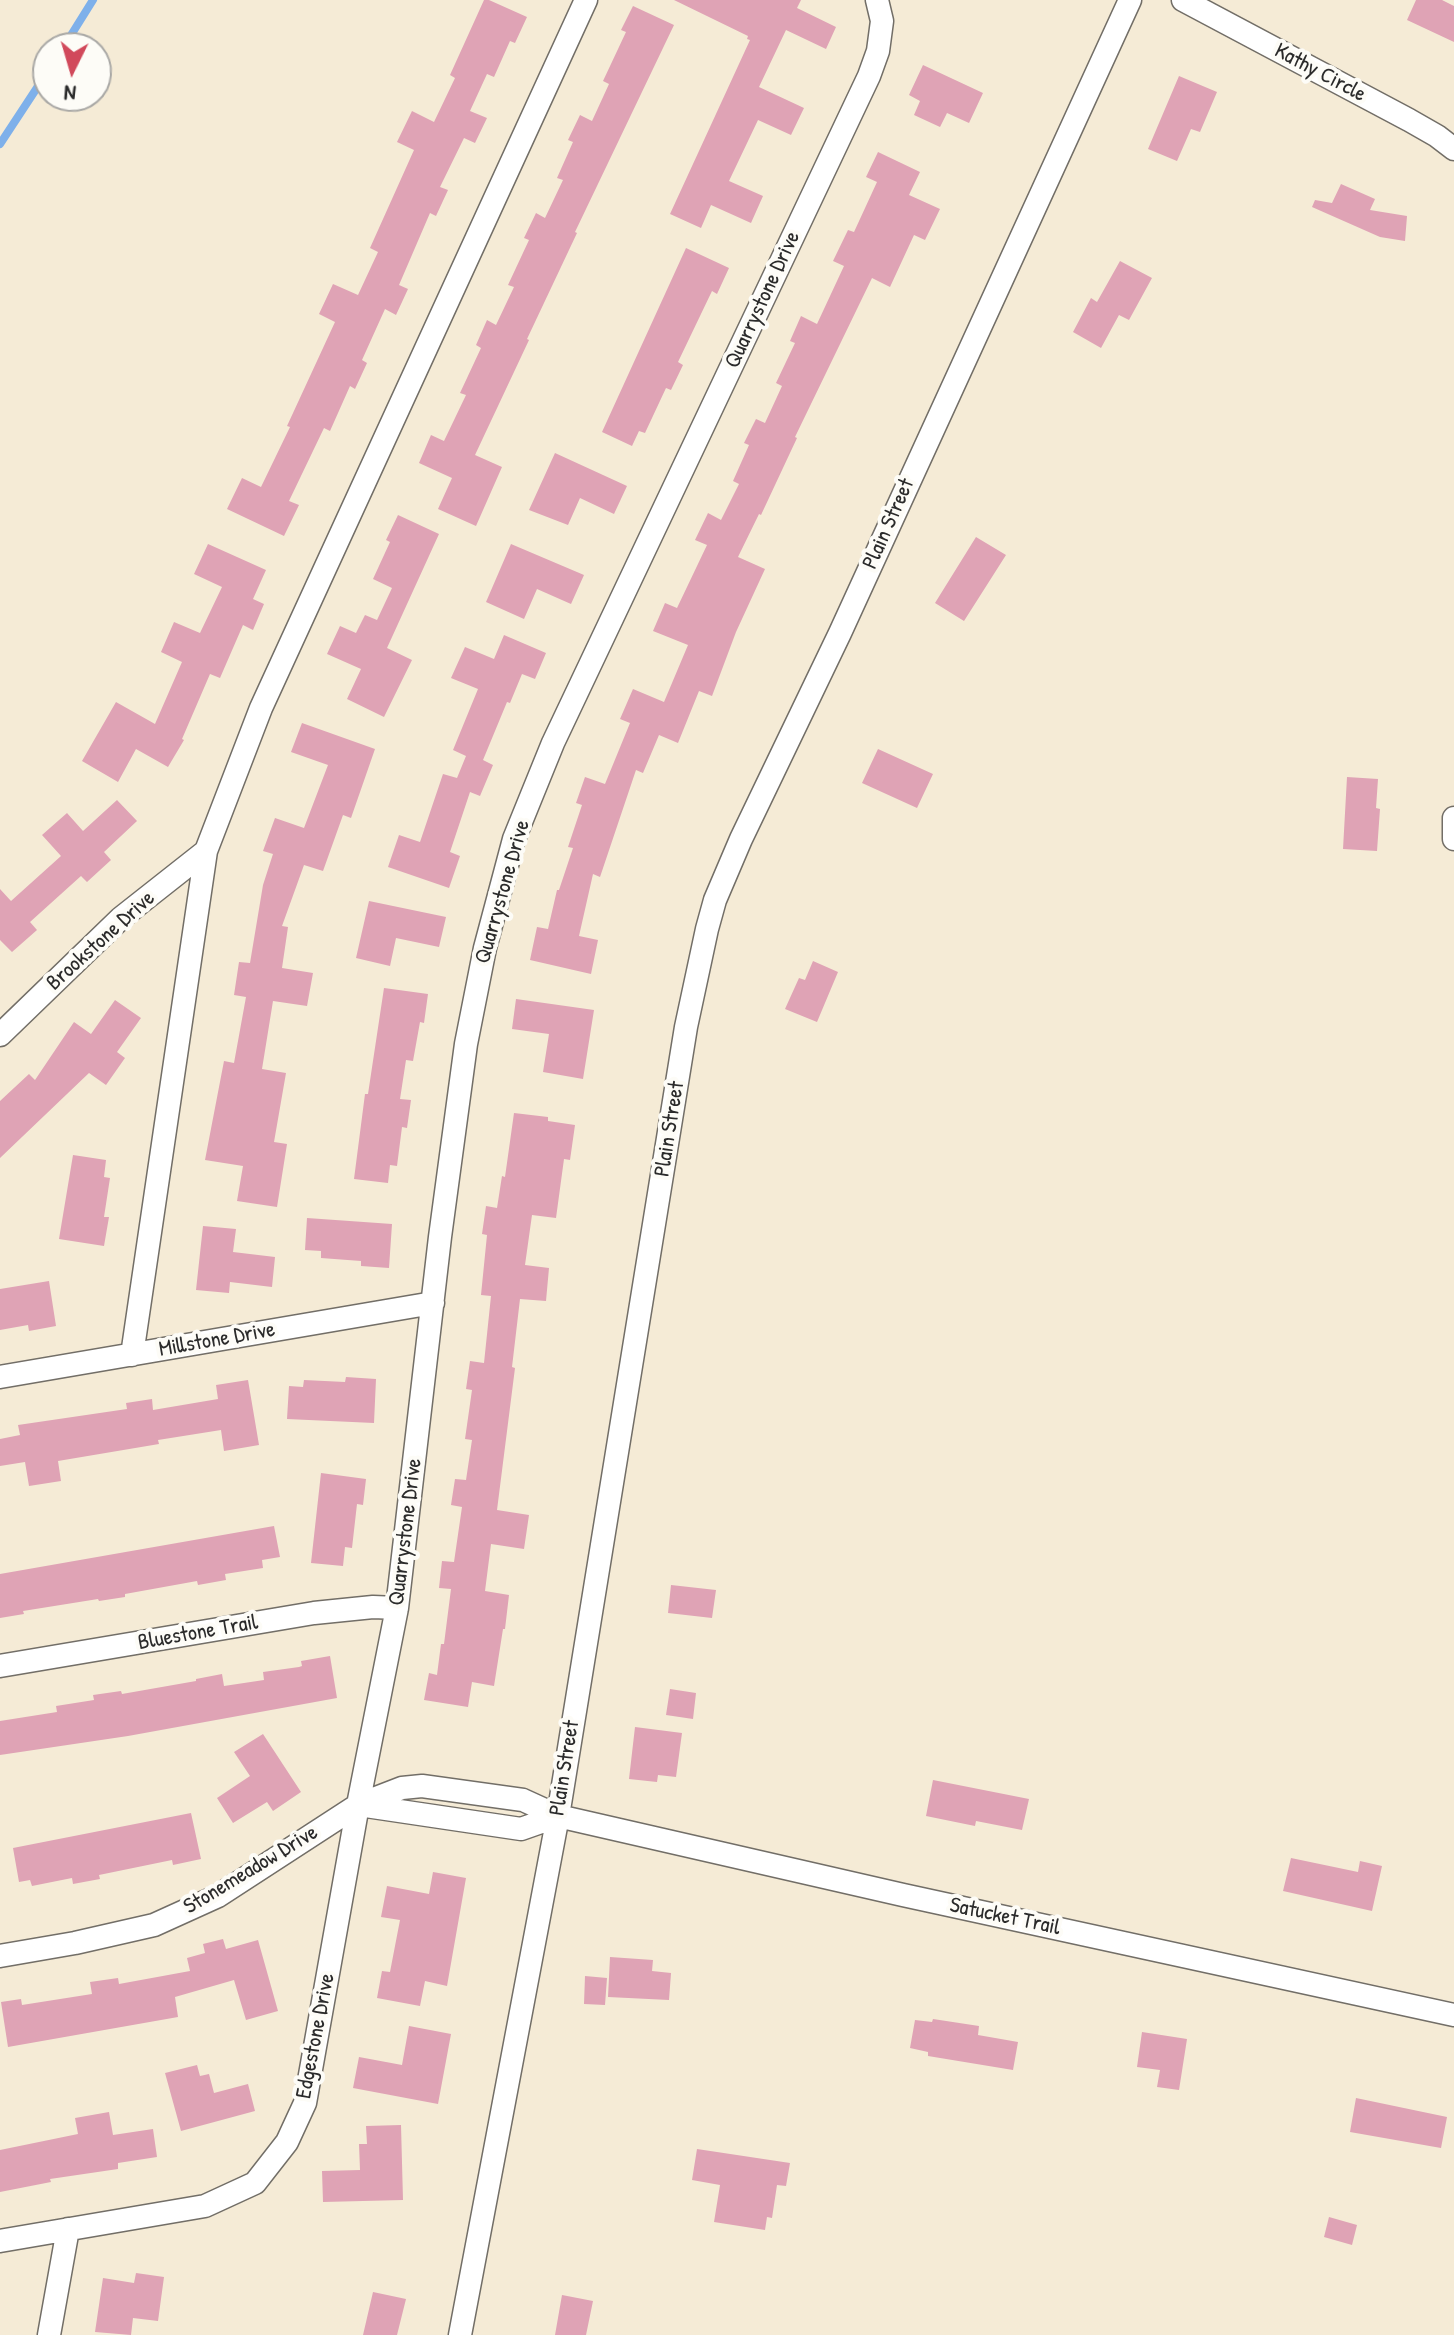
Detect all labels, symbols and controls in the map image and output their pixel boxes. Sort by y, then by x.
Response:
north arrow [32,32,112,112]
street label: Kathy Circle [1270,38,1370,108]
text: N [63,78,77,109]
street label: Quarrystone Drive [720,227,806,373]
street label: Plain Street [857,475,921,573]
street label: Quarrystone Drive [470,817,536,967]
street label: Brookstone Drive [41,886,161,996]
street label: Plain Street [649,1079,691,1179]
street label: Millstone Drive [157,1317,277,1363]
street label: Quarrystone Drive [384,1457,428,1607]
street label: Bluestone Trail [136,1609,260,1657]
street label: Plain Street [544,1718,586,1818]
street label: Stonemeadow Drive [179,1820,323,1920]
street label: Satucket Trail [947,1892,1063,1942]
street label: Edgestone Drive [291,1971,341,2101]

